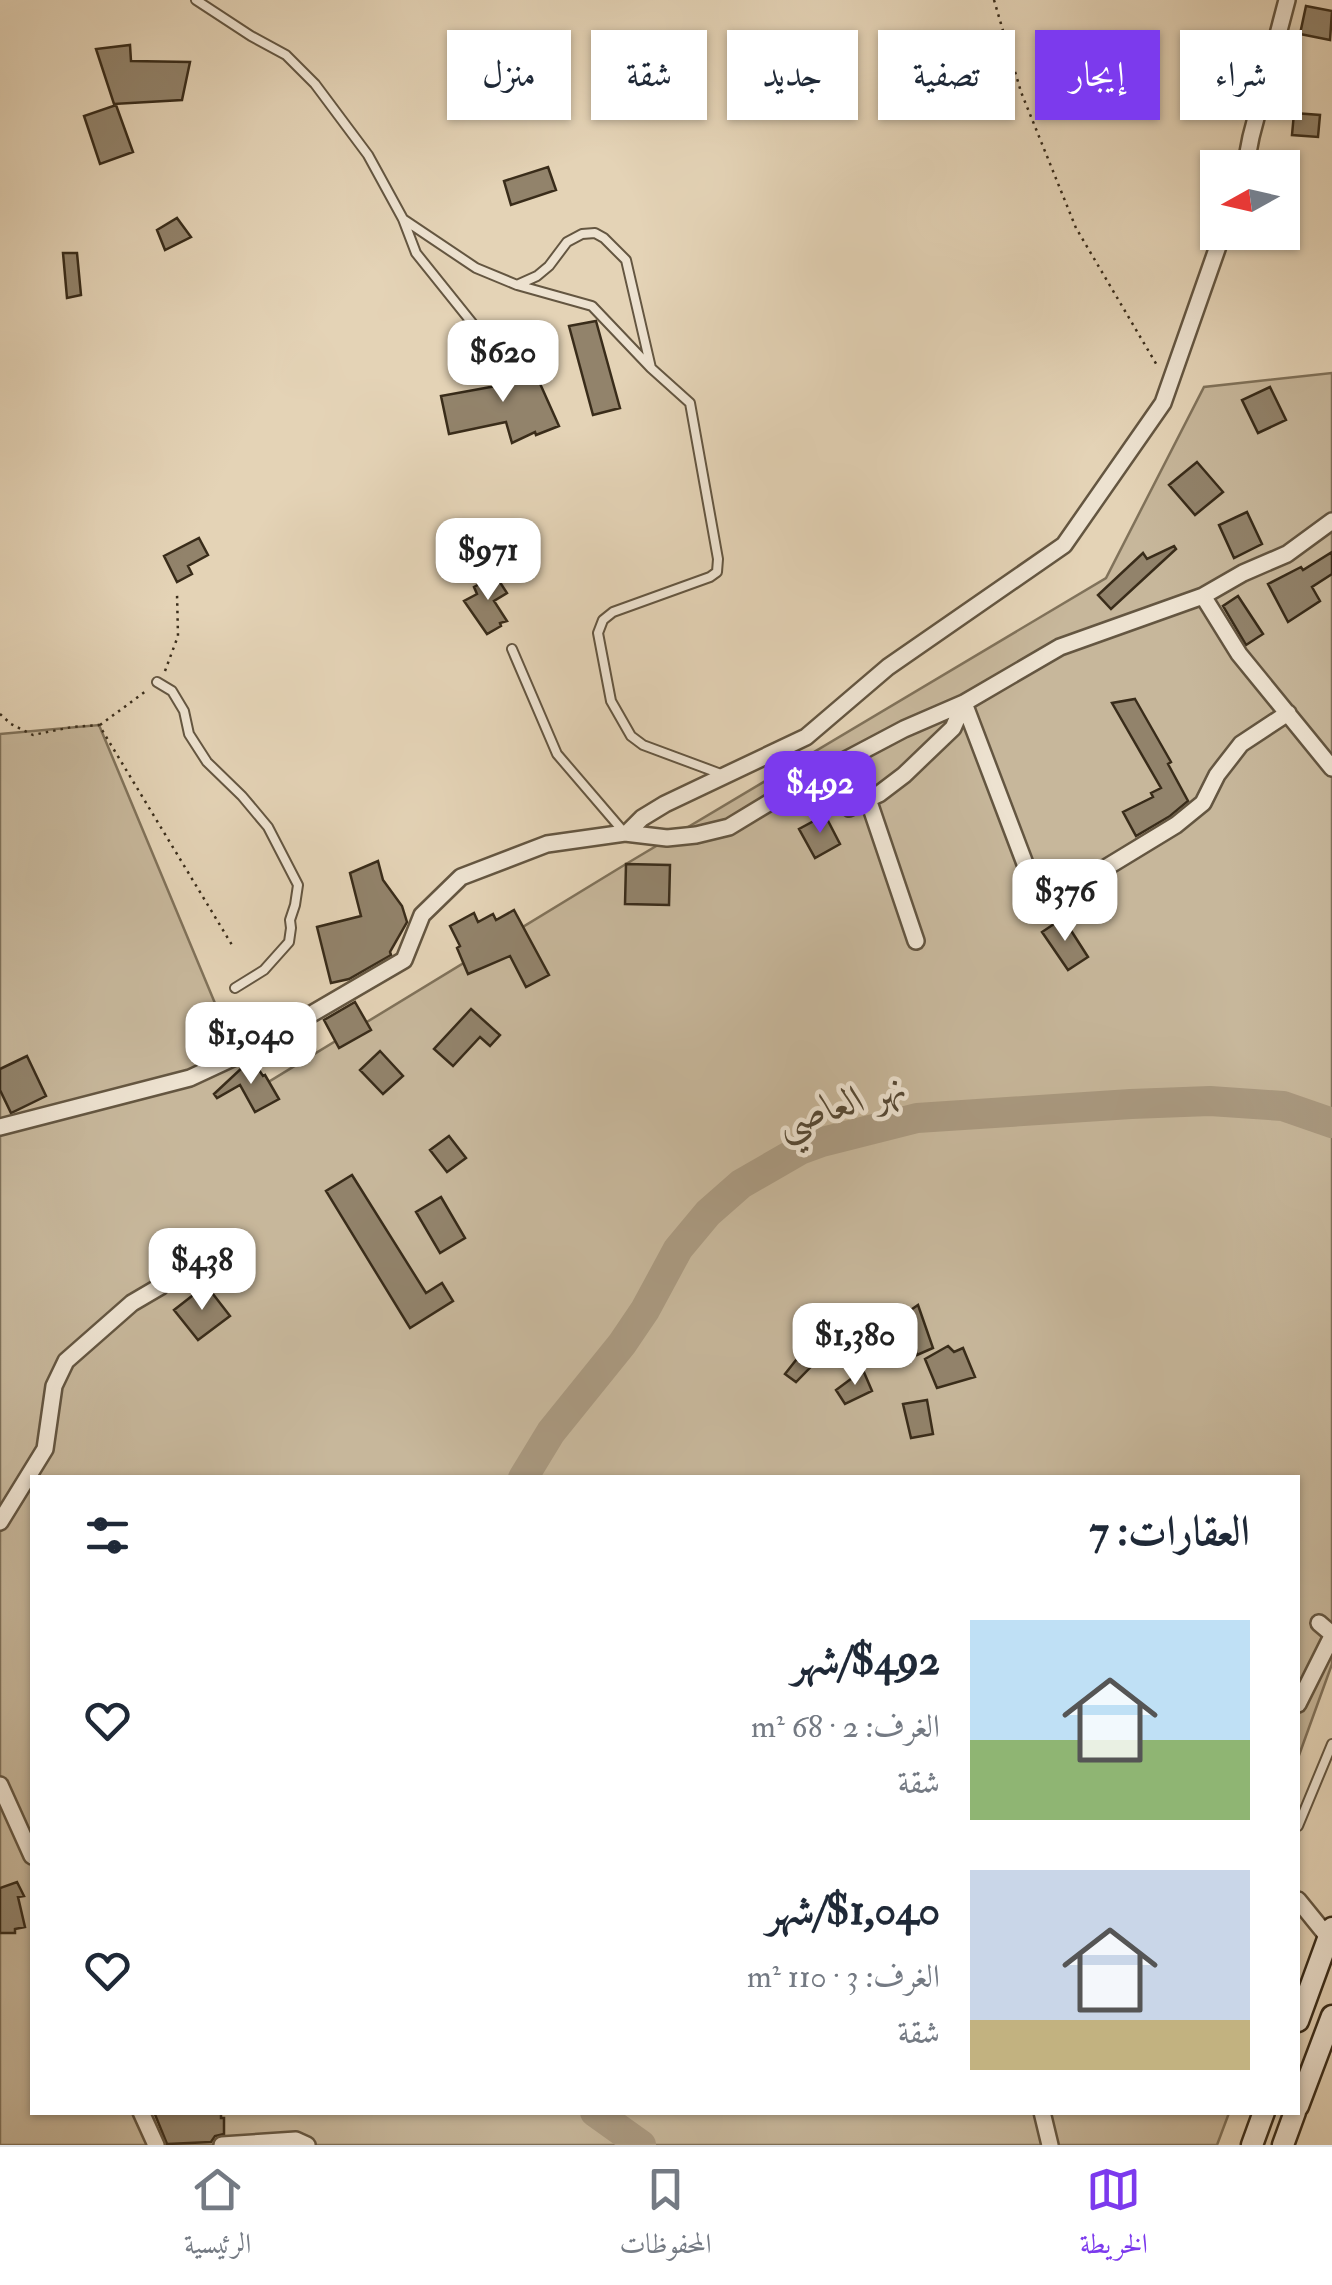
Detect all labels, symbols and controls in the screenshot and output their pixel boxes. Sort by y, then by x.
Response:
chip: منزل [447,30,571,120]
chip: شقة [591,30,707,120]
chip: جديد [727,30,858,120]
chip: تصفية [878,30,1015,120]
chip: إيجار [1035,30,1160,120]
chip: شراء [1180,30,1302,120]
north arrow [1200,150,1300,250]
map controls [1200,150,1300,250]
pin: $620 [444,320,562,405]
text: $620 [470,332,536,372]
pin: $971 [429,518,547,603]
text: $971 [458,530,518,570]
pin: $492 [761,751,879,836]
text: $492 [786,763,854,803]
pin: $376 [1006,859,1124,944]
text: $376 [1034,871,1096,911]
pin: $1,040 [170,1002,332,1087]
text: $1,040 [207,1014,295,1054]
water label: نهر العاصي [770,1061,916,1159]
pin: $438 [143,1228,261,1313]
text: $438 [171,1240,233,1280]
pin: $1,380 [774,1303,936,1388]
text: $1,380 [815,1315,895,1355]
text: العقارات: 7 [1089,1506,1250,1558]
icon: filters [80,1508,135,1563]
text: $492/شهر [792,1635,940,1687]
icon: home [1050,1660,1170,1780]
icon: heart [80,1693,135,1748]
text: الغرف: 2 · 68 m² [751,1707,940,1747]
text: شقة [898,1763,940,1803]
text: $1,040/شهر [767,1885,940,1937]
icon: home [1050,1910,1170,2030]
icon: heart [80,1943,135,1998]
text: الغرف: 3 · 110 m² [747,1957,940,1997]
text: شقة [898,2013,940,2053]
tab: الرئيسية [184,2162,251,2271]
tab: المحفوظات [619,2162,712,2271]
tab: الخريطة [1080,2162,1148,2271]

